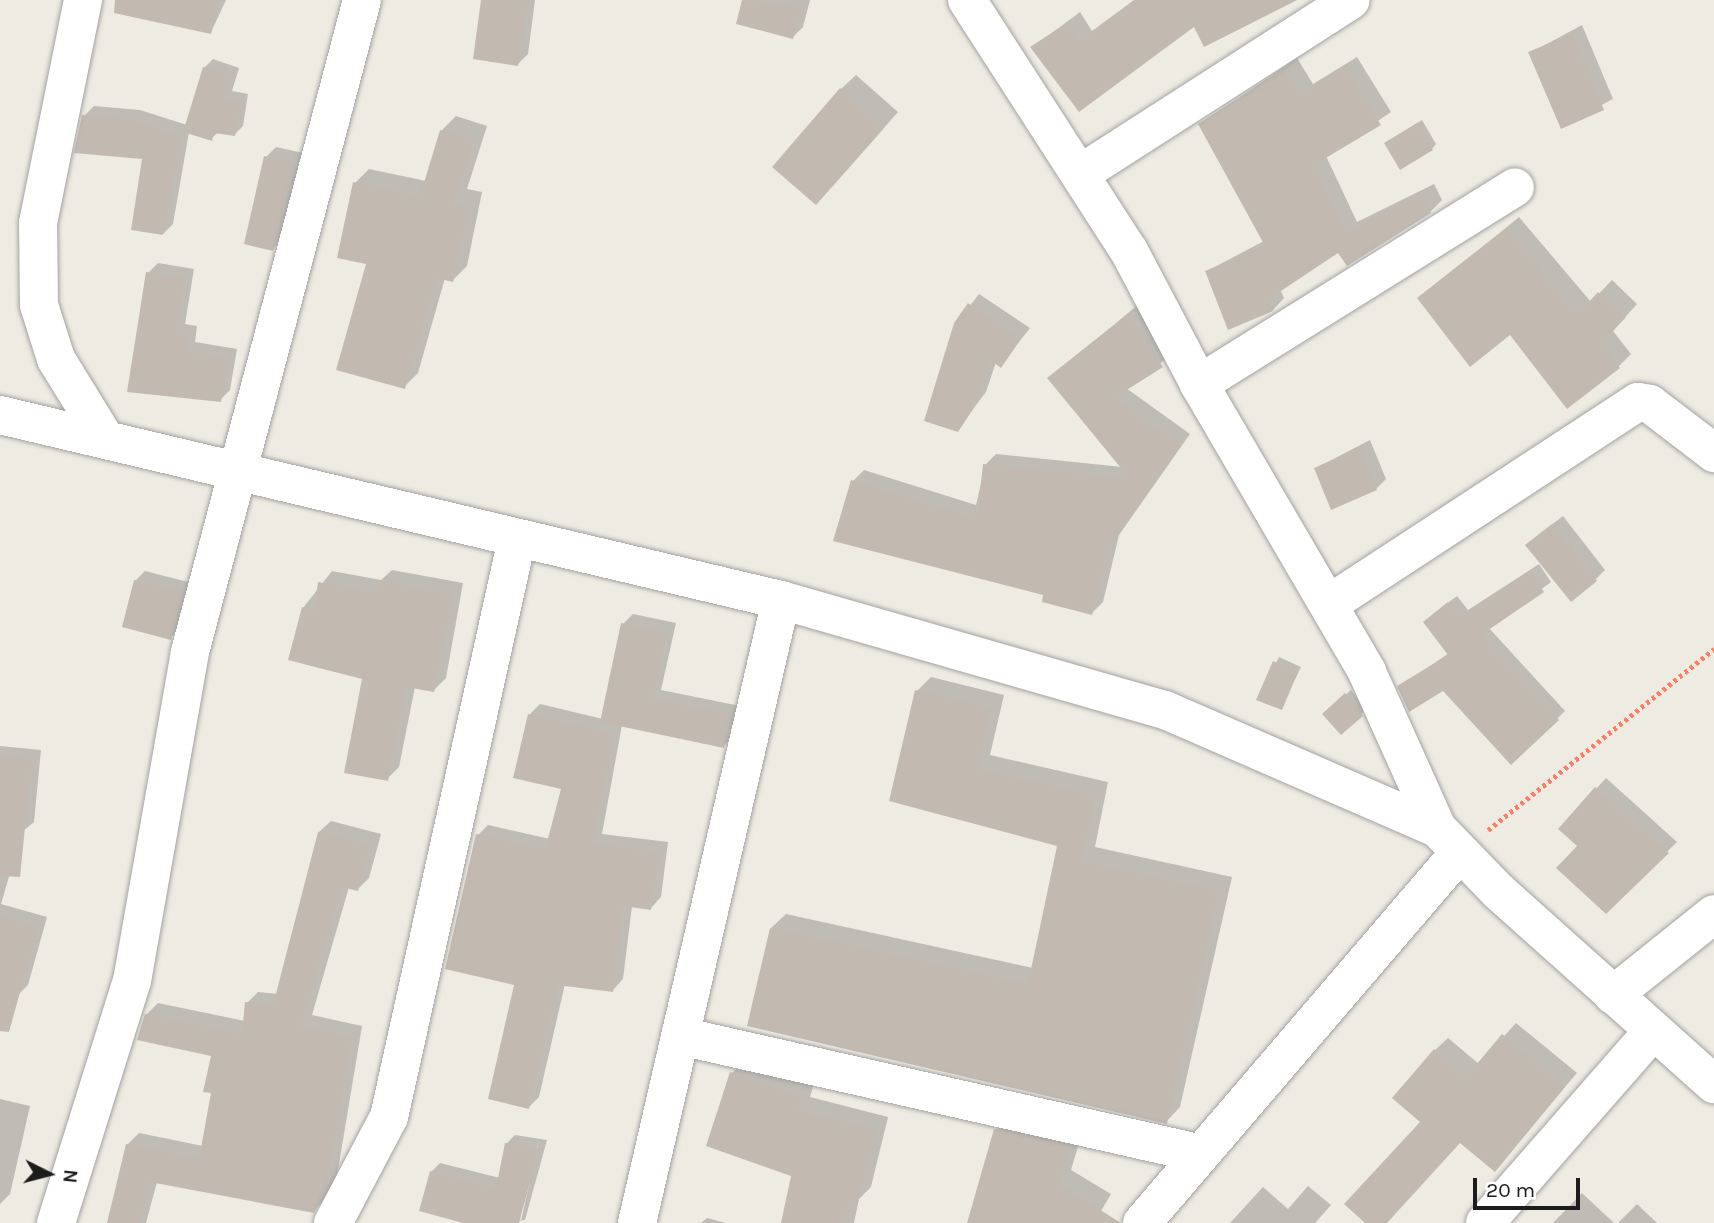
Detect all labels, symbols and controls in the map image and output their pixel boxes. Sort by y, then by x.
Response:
north arrow [14,1139,84,1209]
scale bar [1476,1164,1583,1208]
text: N [58,1168,82,1184]
text: 20 m [1486,1178,1535,1202]

